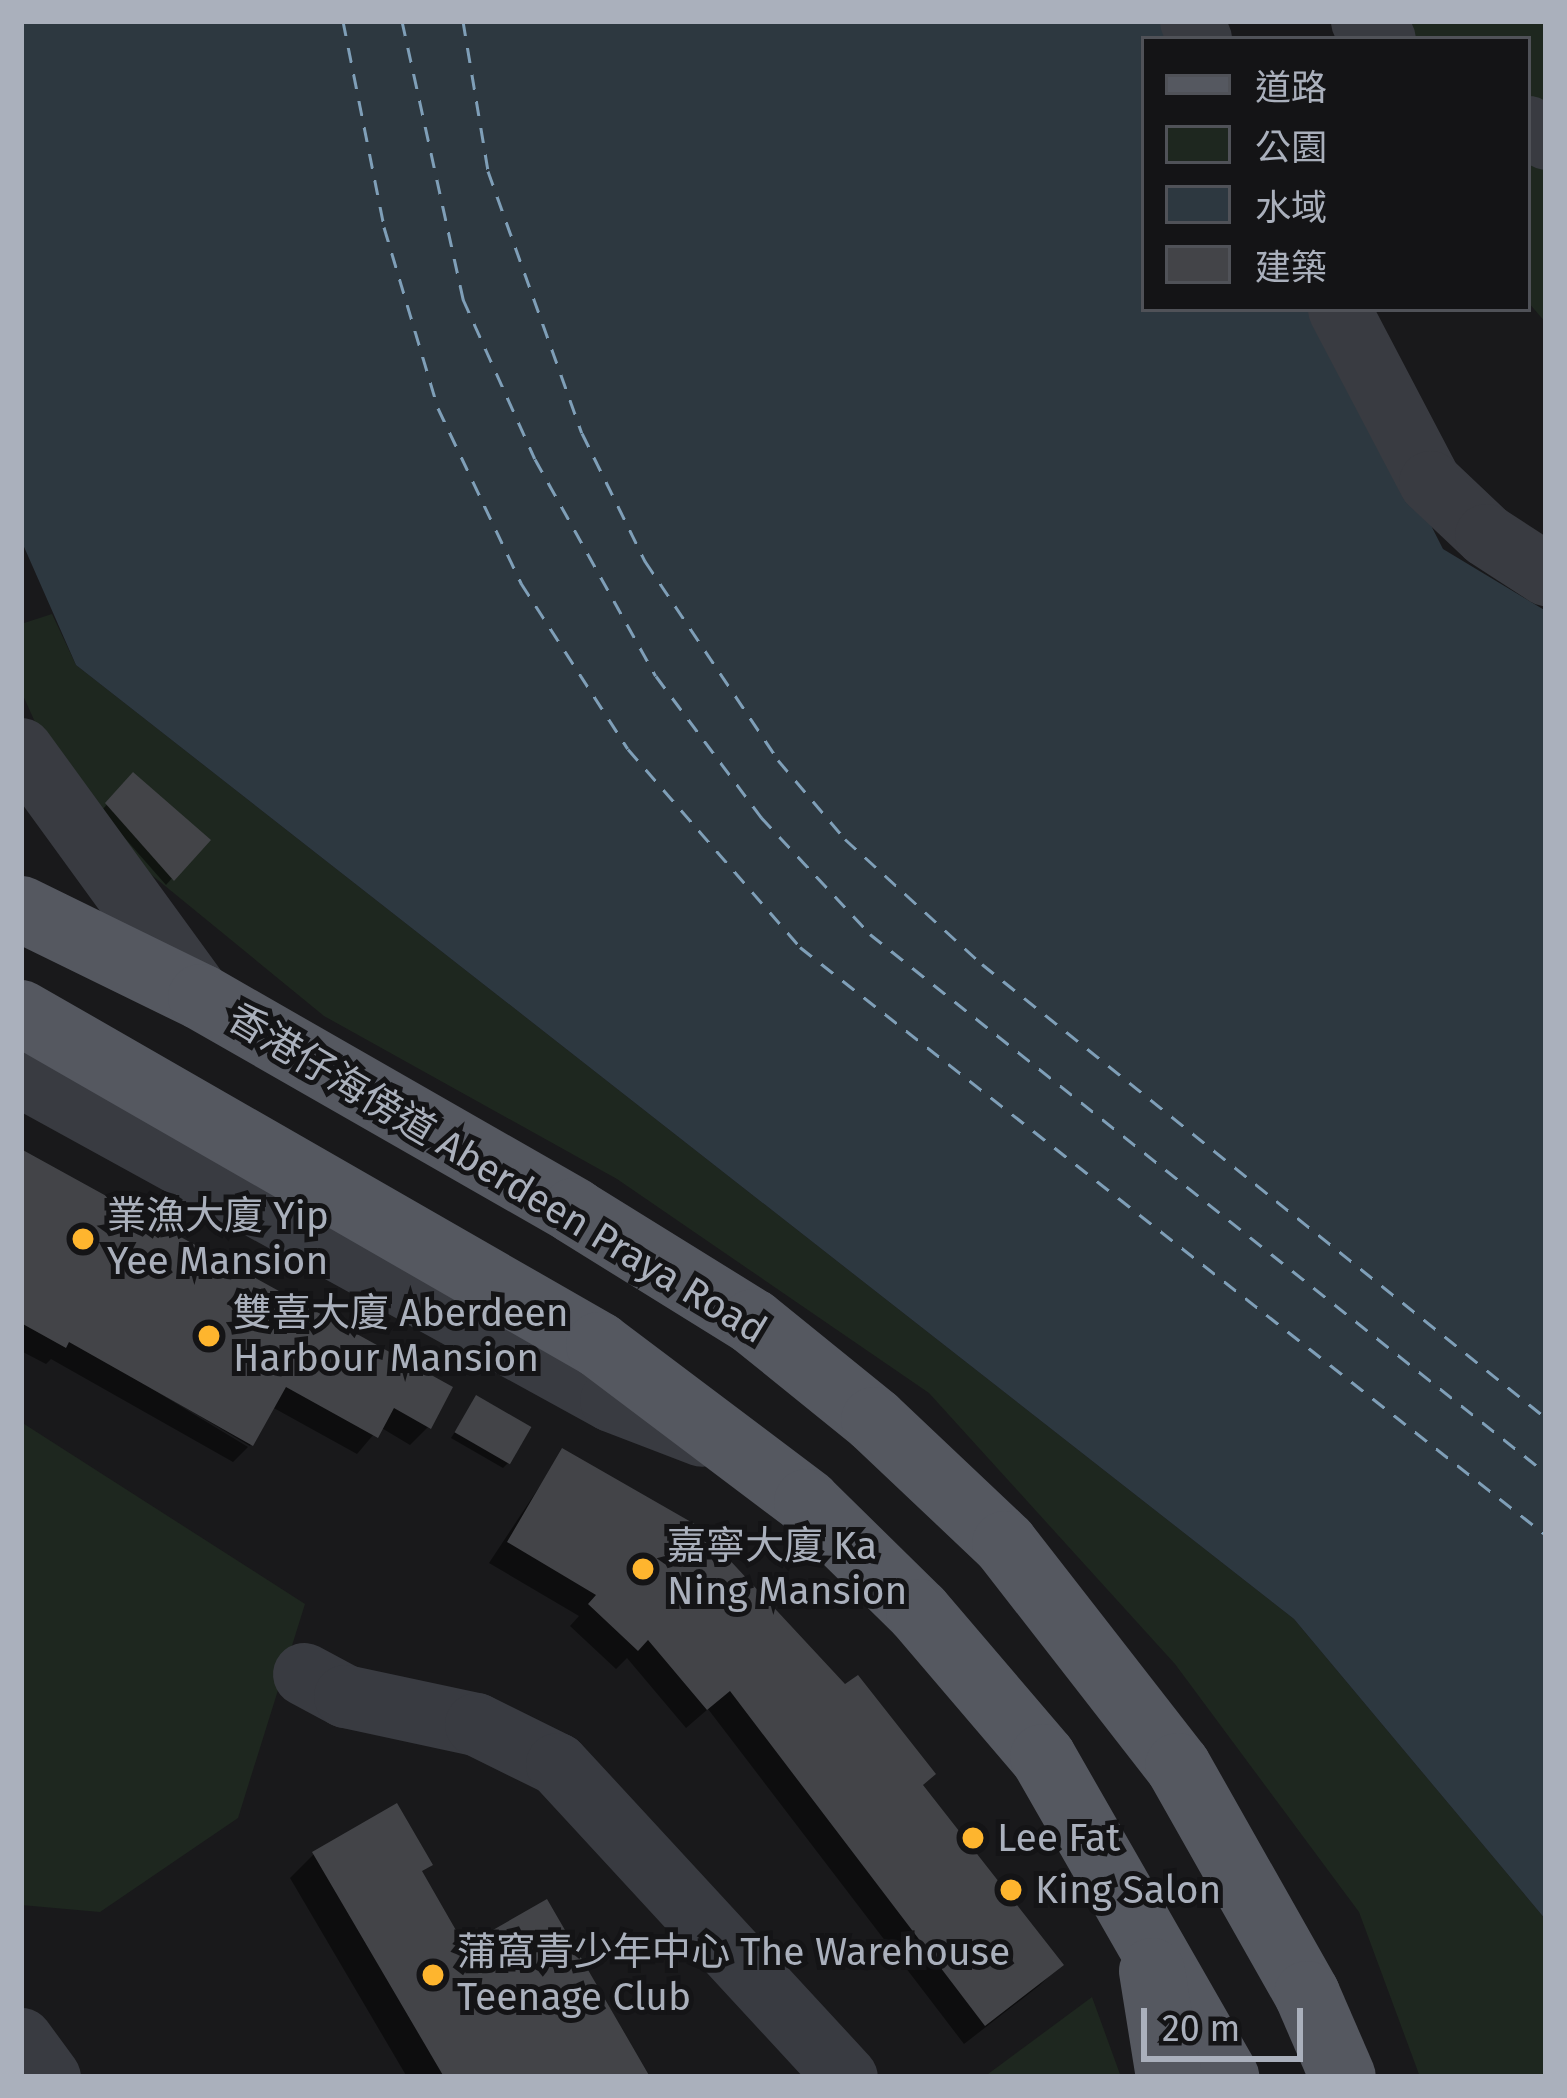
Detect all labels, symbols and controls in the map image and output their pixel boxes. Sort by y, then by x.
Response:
legend [1141,36,1531,312]
text: 道路 [1255,66,1327,110]
text: 公園 [1255,126,1327,170]
text: 水域 [1255,186,1327,230]
text: 建築 [1255,246,1327,290]
street label: 香港仔海傍道 Aberdeen Praya Road [219,994,775,1354]
place label: 業漁大廈 Yip Yee Mansion [107,1194,329,1285]
marker: 業漁大廈 Yip Yee Mansion [70,1226,96,1252]
place label: 雙喜大廈 Aberdeen Harbour Mansion [233,1291,569,1382]
marker: 雙喜大廈 Aberdeen Harbour Mansion [196,1323,222,1349]
place label: 嘉寧大廈 Ka Ning Mansion [667,1524,907,1615]
marker: 嘉寧大廈 Ka Ning Mansion [630,1556,656,1582]
place label: Lee Fat [997,1815,1120,1861]
marker: Lee Fat [960,1825,986,1851]
place label: King Salon [1035,1867,1221,1913]
marker: King Salon [998,1877,1024,1903]
place label: 蒲窩青少年中心 The Warehouse Teenage Club [457,1930,1010,2021]
marker: 蒲窩青少年中心 The Warehouse Teenage Club [420,1962,446,1988]
scale bar [1147,1984,1309,2058]
text: 20 m [1162,2007,1240,2051]

